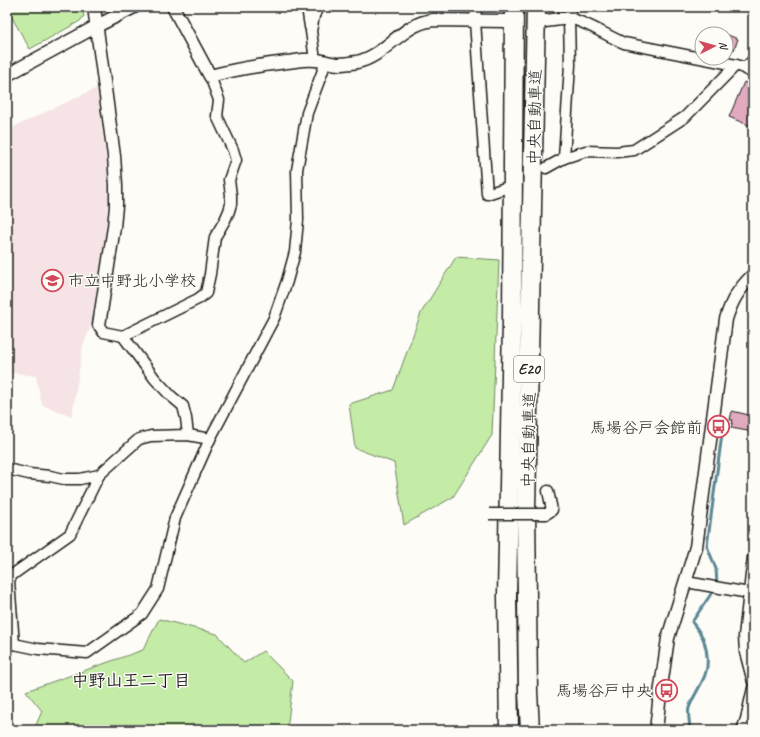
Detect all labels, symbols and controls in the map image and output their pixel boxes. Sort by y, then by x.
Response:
north arrow [694,26,734,66]
text: N [717,41,731,51]
street label: 中央自動車道 [524,69,546,165]
school or university icon: 市立中野北小学校 [39,267,65,293]
place label: 市立中野北小学校 [68,271,196,291]
road number: E20 [514,356,544,382]
street label: 中央自動車道 [518,392,540,488]
bus stop icon: 馬場谷戸会館前 [705,414,731,440]
place label: 馬場谷戸会館前 [590,418,702,438]
district label: 中野山王二丁目 [72,670,191,691]
bus stop icon: 馬場谷戸中央 [654,677,680,703]
place label: 馬場谷戸中央 [556,681,652,701]

